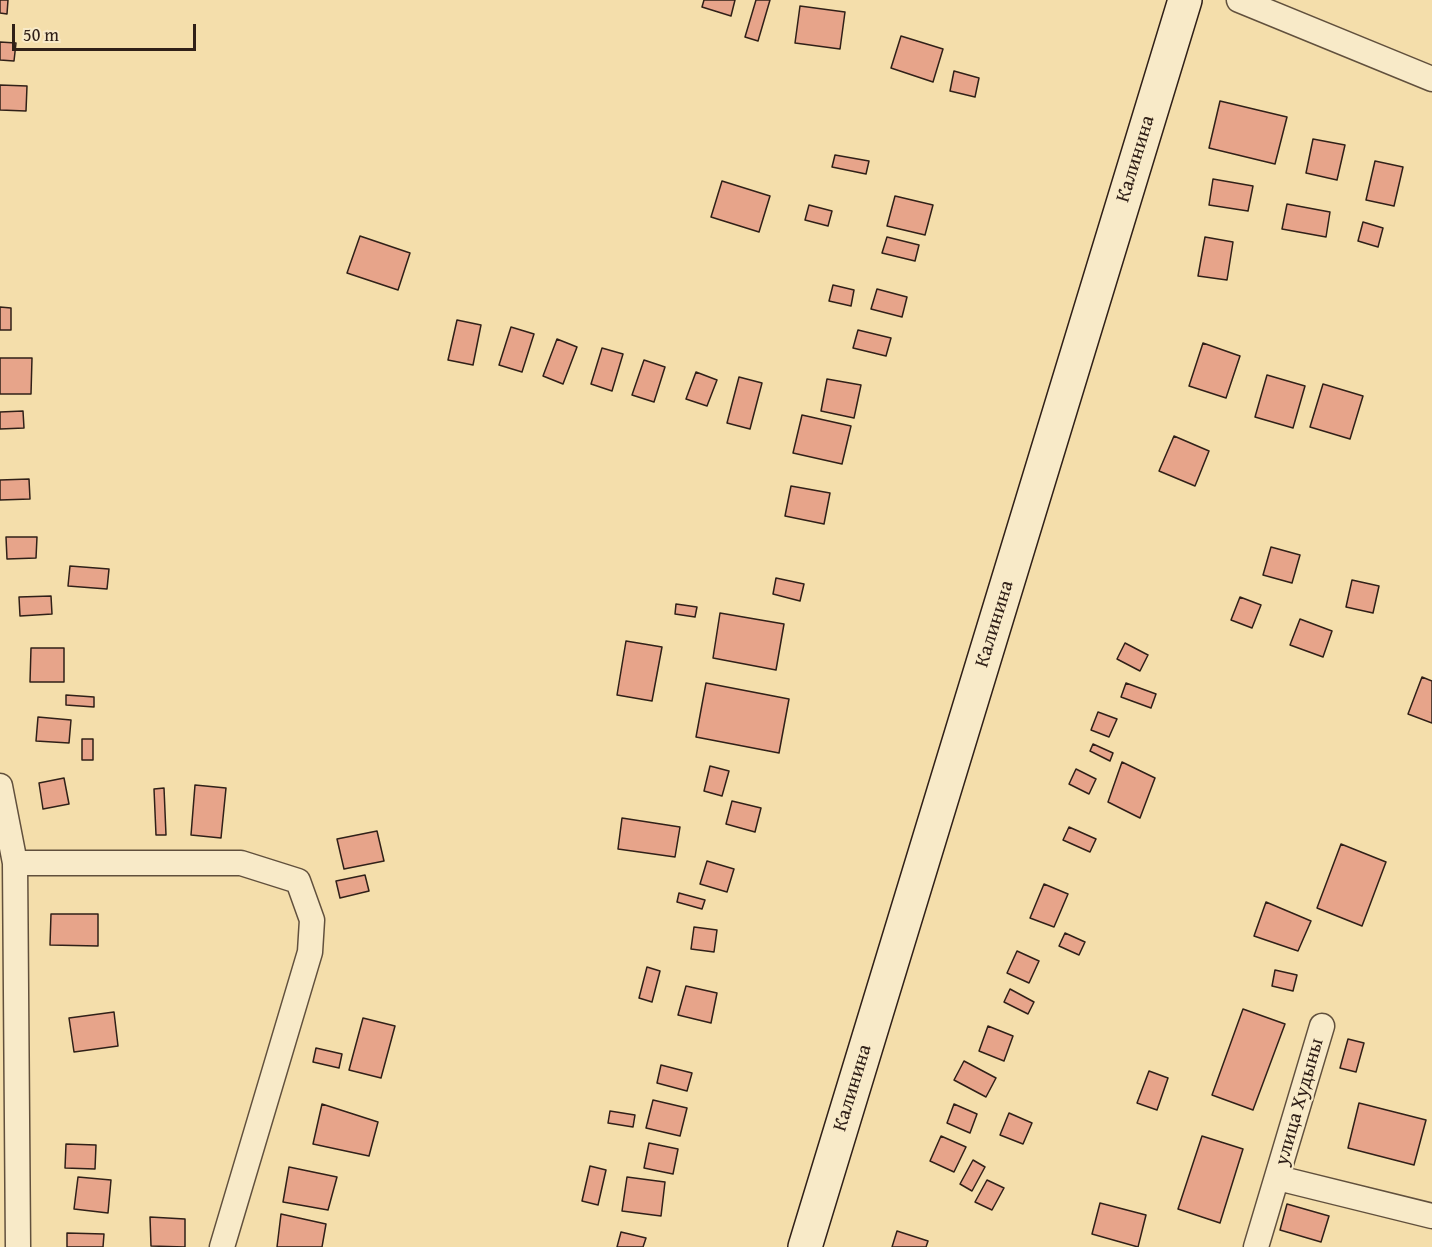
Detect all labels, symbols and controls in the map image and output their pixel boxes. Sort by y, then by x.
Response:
scale bar [15,12,200,50]
text: 50 m [23,21,59,48]
street label: Калинина [1111,113,1161,205]
street label: Калинина [970,578,1020,670]
street label: улица Худыны [1270,1036,1330,1168]
street label: Калинина [828,1042,878,1134]

